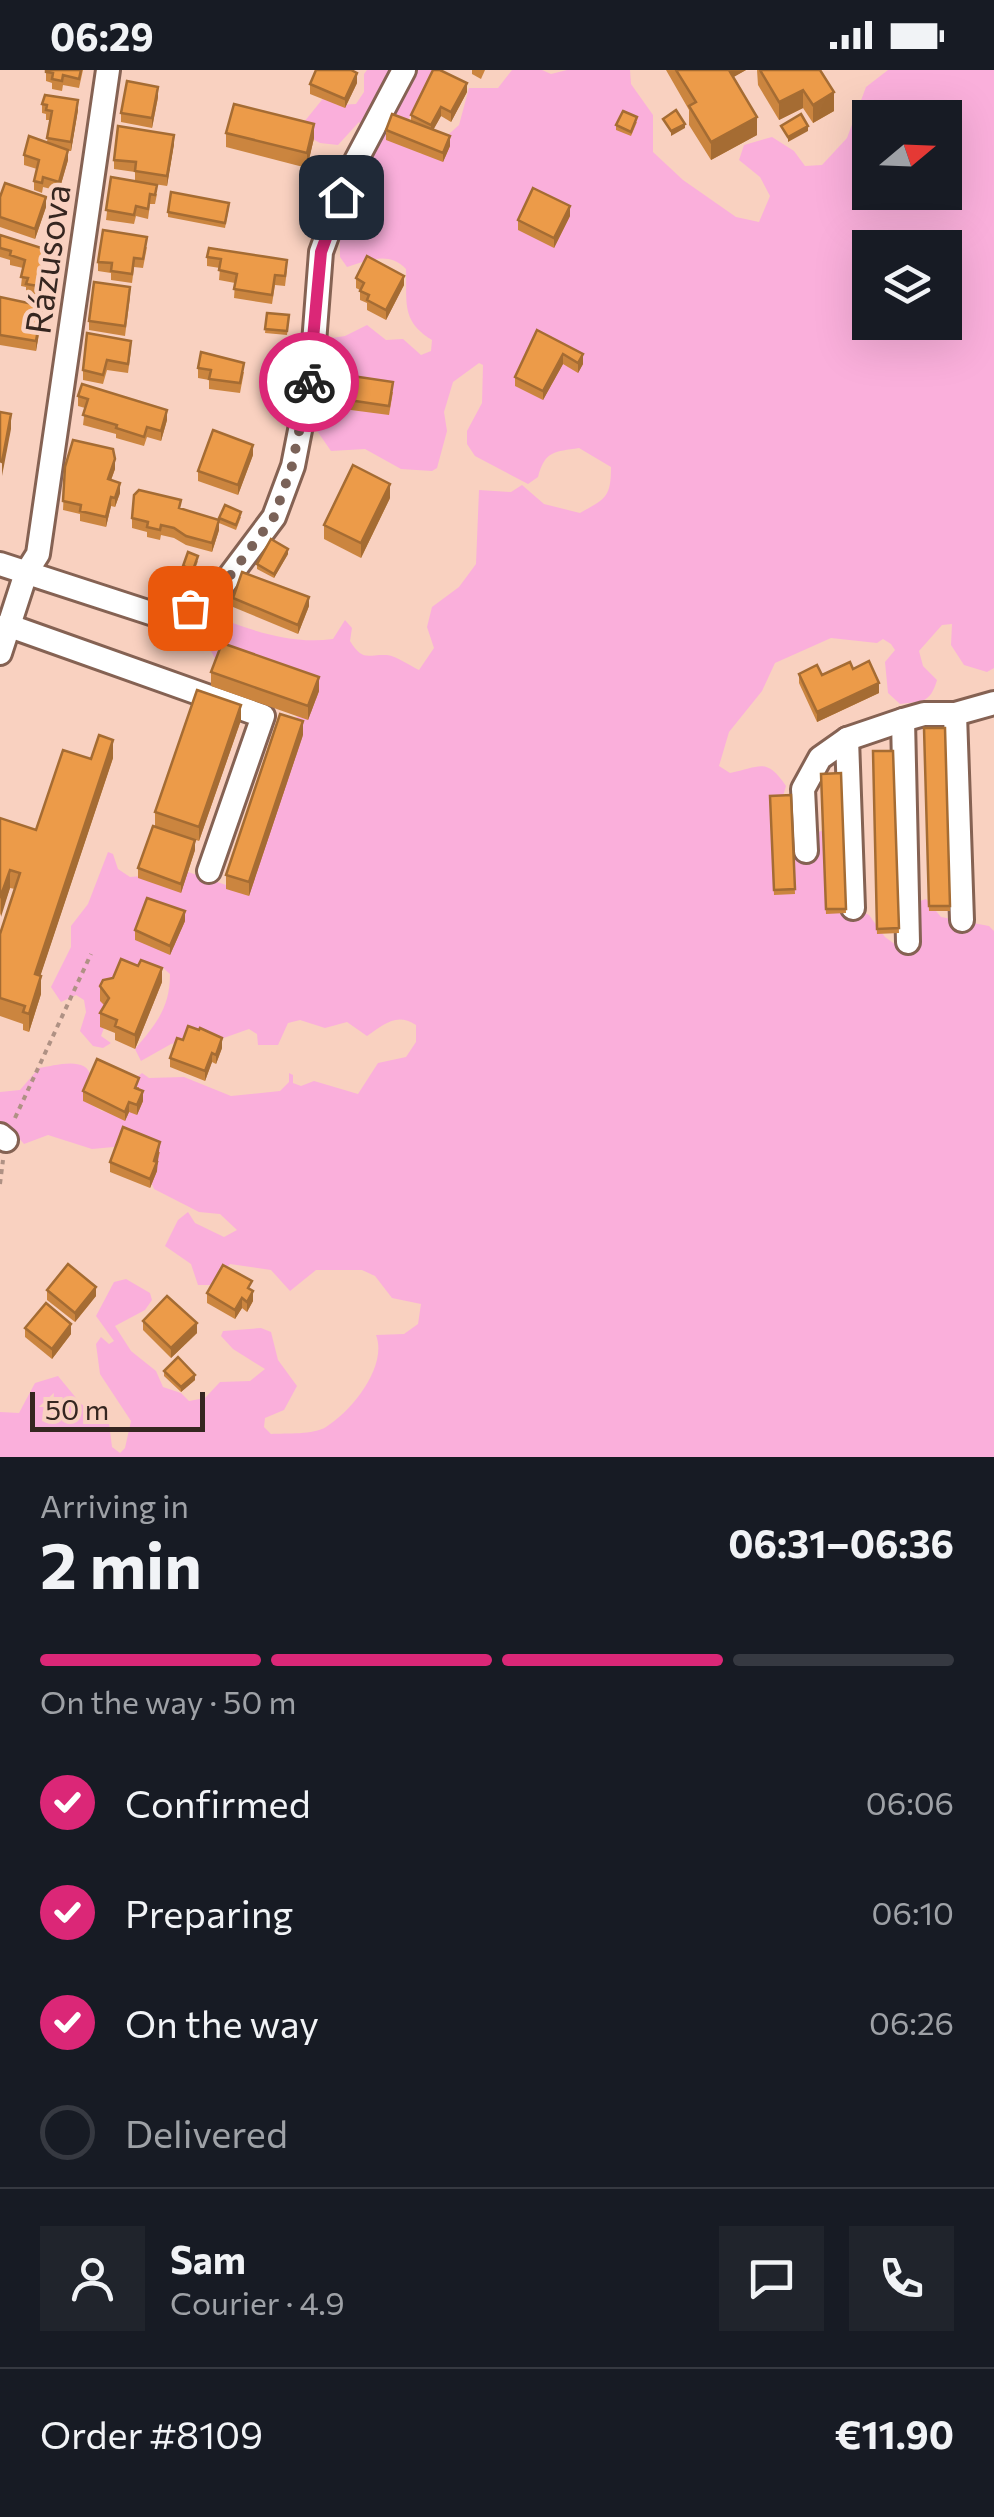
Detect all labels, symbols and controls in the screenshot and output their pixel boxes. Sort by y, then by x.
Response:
text: 06:29 [50,12,154,59]
north arrow [852,100,962,210]
map controls [852,100,962,340]
pin [299,155,384,240]
icon: home [314,170,369,225]
street label: Rázusova [14,181,78,337]
button: layers [852,230,962,340]
courier [259,332,359,432]
icon: bike [282,355,337,410]
pin [148,566,233,651]
icon: bag [163,581,218,636]
scale bar [30,1387,205,1432]
text: 50 m [45,1392,109,1426]
text: Arriving in [40,1485,189,1525]
text: 06:31–06:36 [728,1519,954,1566]
text: 2 min [40,1523,202,1602]
text: On the way · 50 m [40,1681,296,1721]
icon: check [40,1775,95,1830]
text: Confirmed [125,1779,311,1826]
text: 06:06 [866,1782,954,1822]
icon: check [40,1885,95,1940]
text: Preparing [125,1889,293,1936]
text: 06:10 [872,1892,954,1932]
icon: check [40,1995,95,2050]
text: On the way [125,1999,319,2046]
text: 06:26 [869,2002,954,2042]
text: Delivered [125,2109,288,2156]
button: person [40,2226,145,2331]
button: chat [719,2226,824,2331]
button: phone [849,2226,954,2331]
text: Sam [170,2235,246,2282]
text: Courier · 4.9 [170,2282,345,2322]
text: Order #8109 [40,2410,263,2457]
text: €11.90 [835,2410,954,2457]

